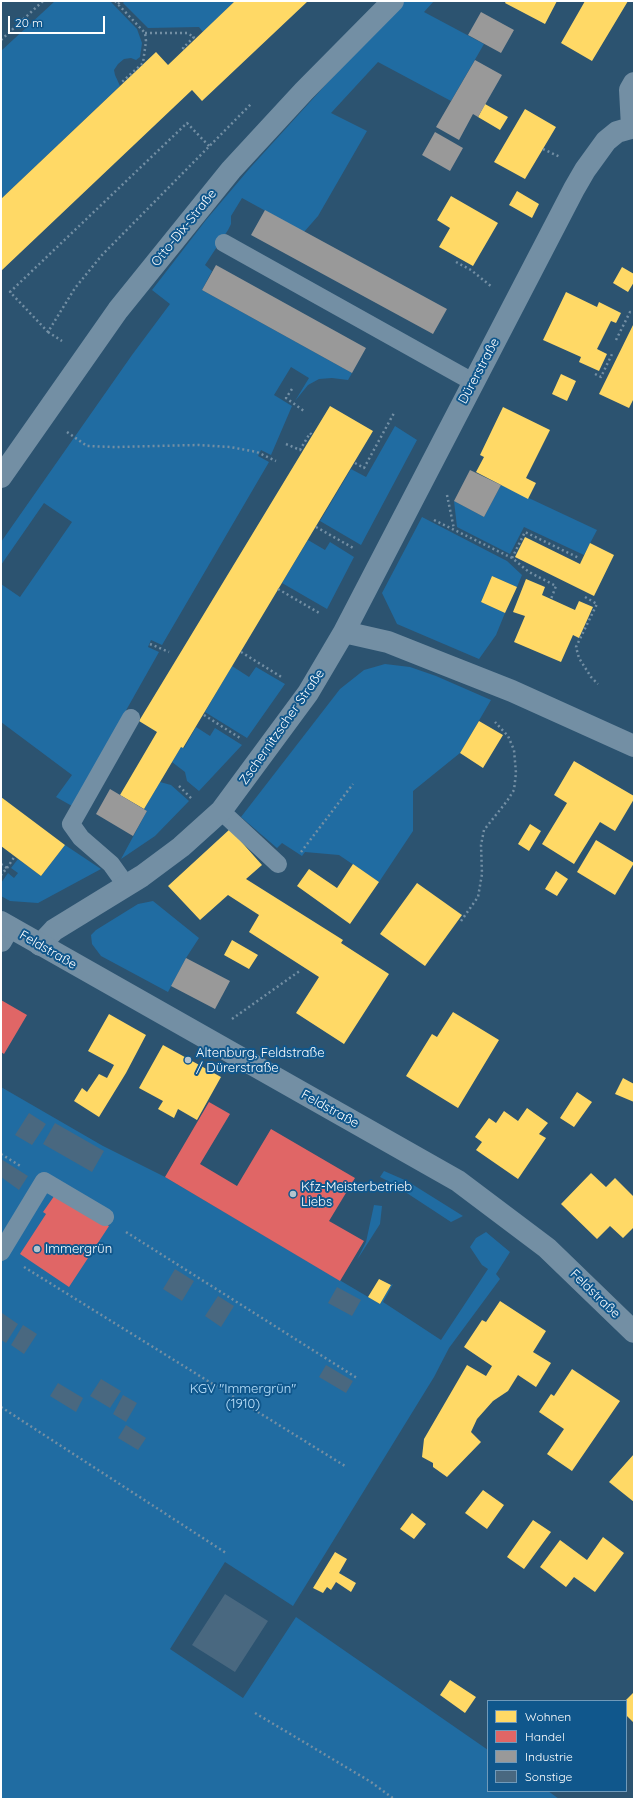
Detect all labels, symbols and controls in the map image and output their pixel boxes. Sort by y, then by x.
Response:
scale bar [10,8,107,34]
text: 20 m [15,15,43,30]
street label: Otto-Dix-Straße [148,186,220,270]
street label: Dürerstraße [455,335,503,407]
street label: Zschernitzscher Straße [236,666,328,788]
street label: Feldstraße [17,927,79,973]
place label: Altenburg, Feldstraße / Dürerstraße [196,1045,324,1076]
marker: Altenburg, Feldstraße / Dürerstraße [183,1055,193,1065]
street label: Feldstraße [298,1087,362,1131]
place label: Kfz-Meisterbetrieb Liebs [301,1179,412,1210]
marker: Kfz-Meisterbetrieb Liebs [288,1189,298,1199]
place label: Immergrün [45,1241,112,1257]
marker: Immergrün [32,1244,42,1254]
street label: Feldstraße [567,1266,623,1322]
park label: KGV "Immergrün" (1910) [190,1381,296,1412]
legend [487,1700,627,1792]
text: Wohnen [525,1709,571,1724]
text: Handel [525,1729,565,1744]
text: Industrie [525,1749,573,1764]
text: Sonstige [525,1769,572,1784]

